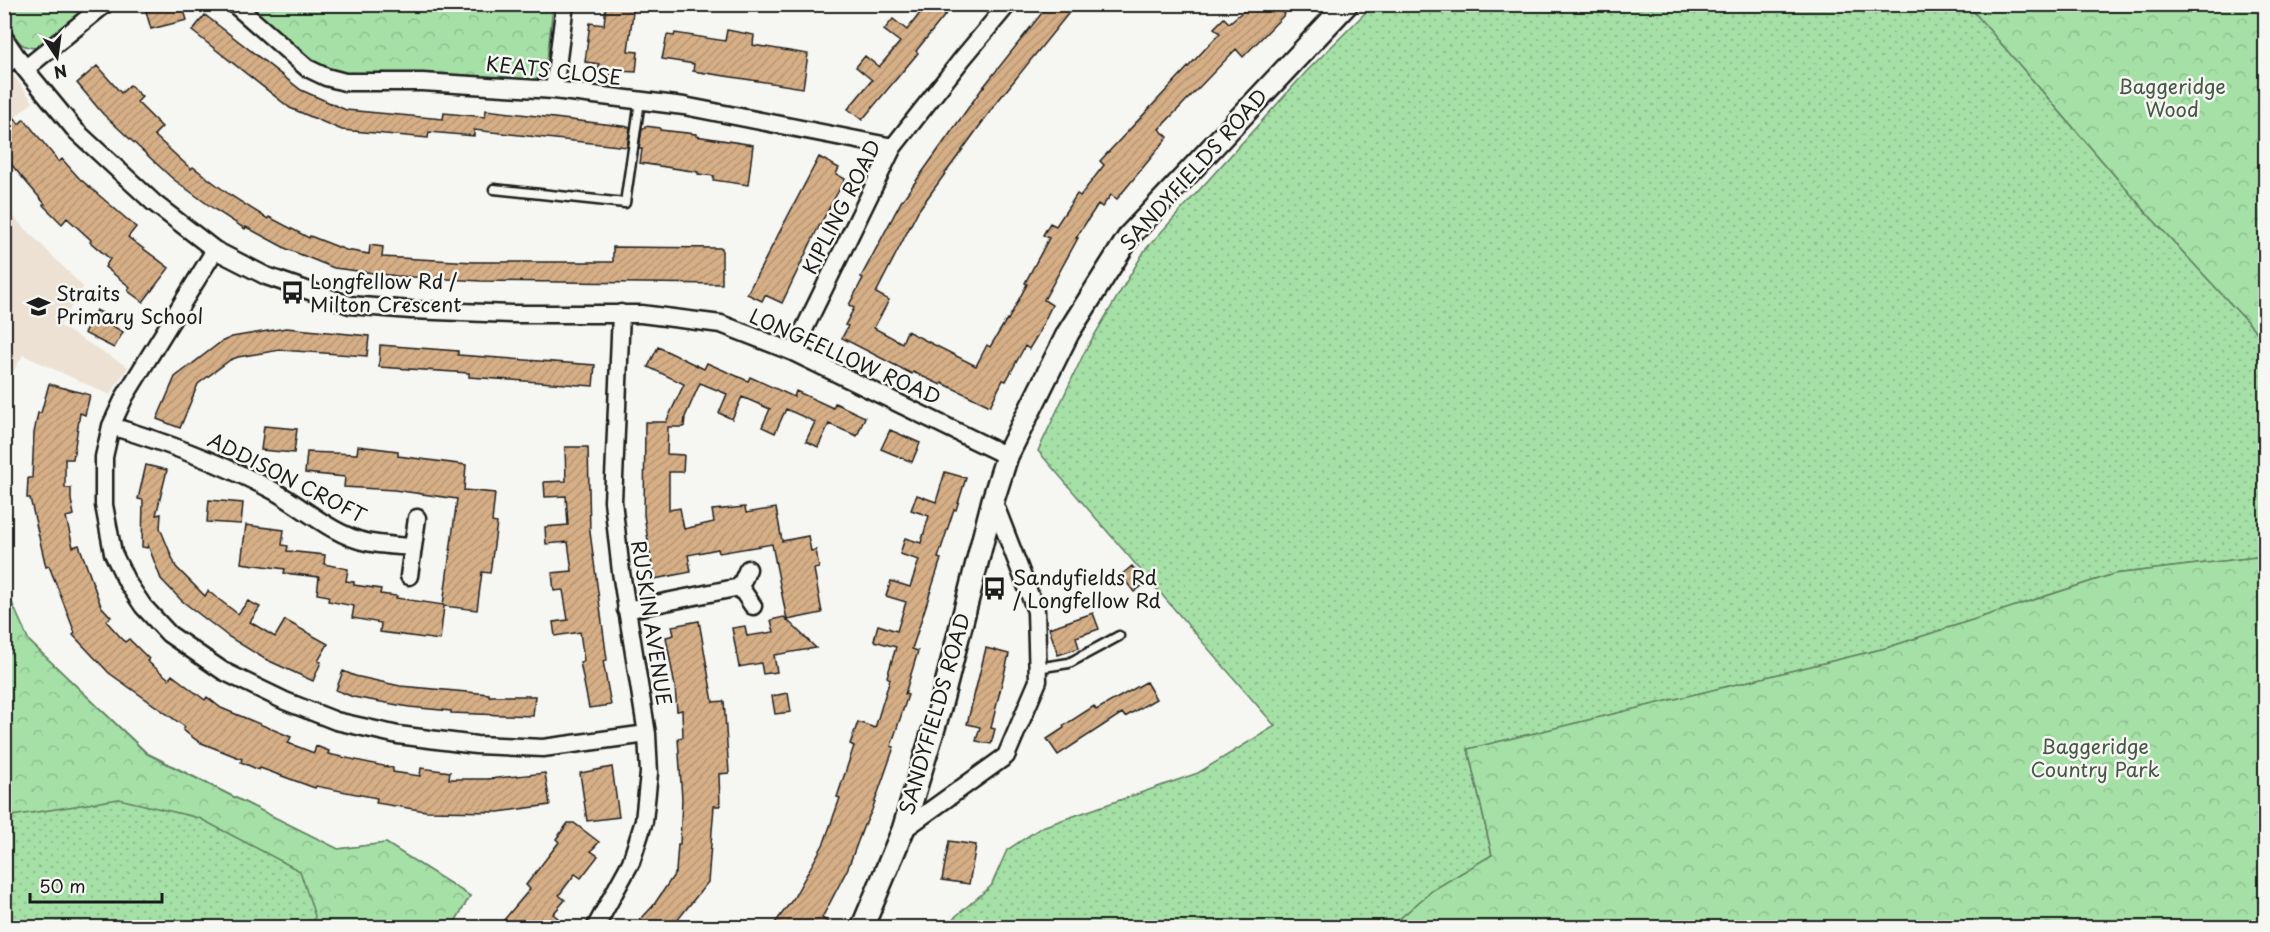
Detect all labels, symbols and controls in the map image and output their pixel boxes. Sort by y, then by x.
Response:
north arrow [27,27,87,87]
street label: KEATS CLOSE [485,48,624,92]
text: N [52,59,69,86]
park label: Baggeridge Wood [2118,71,2226,124]
street label: SANDYFIELDS ROAD [1112,82,1274,257]
street label: KIPLING ROAD [794,134,888,279]
place label: Longfellow Rd / Milton Crescent [310,266,461,319]
place label: Straits Primary School [56,278,203,331]
bus stop icon: Longfellow Rd / Milton Crescent [279,280,305,306]
school or university icon: Straits Primary School [25,293,51,319]
street label: LONGFELLOW ROAD [745,300,946,412]
street label: ADDISON CROFT [203,424,372,530]
street label: RUSKIN AVENUE [624,538,680,707]
place label: Sandyfields Rd / Longfellow Rd [1013,562,1161,615]
bus stop icon: Sandyfields Rd / Longfellow Rd [982,576,1008,602]
street label: SANDYFIELDS ROAD [891,609,977,818]
park label: Baggeridge Country Park [2030,731,2160,784]
scale bar [30,866,162,904]
text: 50 m [39,872,86,899]

